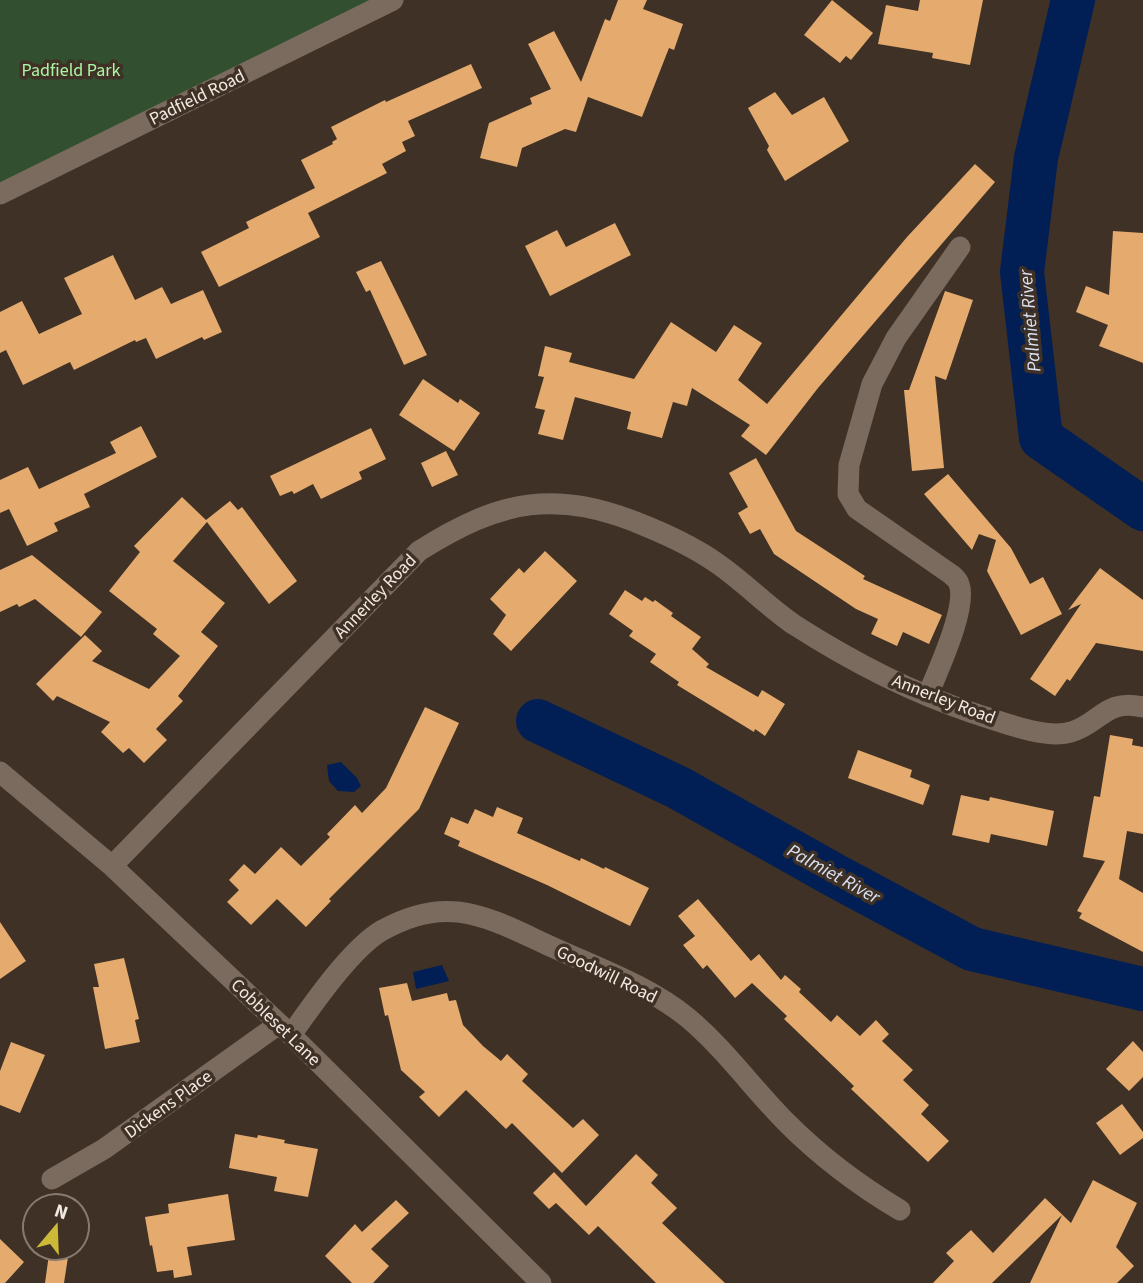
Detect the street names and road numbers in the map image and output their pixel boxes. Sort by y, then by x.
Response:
street label: Padfield Road [145,63,249,131]
street label: Annerley Road [329,548,422,644]
street label: Annerley Road [889,668,999,731]
street label: Goodwill Road [552,939,661,1010]
street label: Cobbleset Lane [225,973,326,1072]
street label: Dickens Place [119,1064,217,1145]

